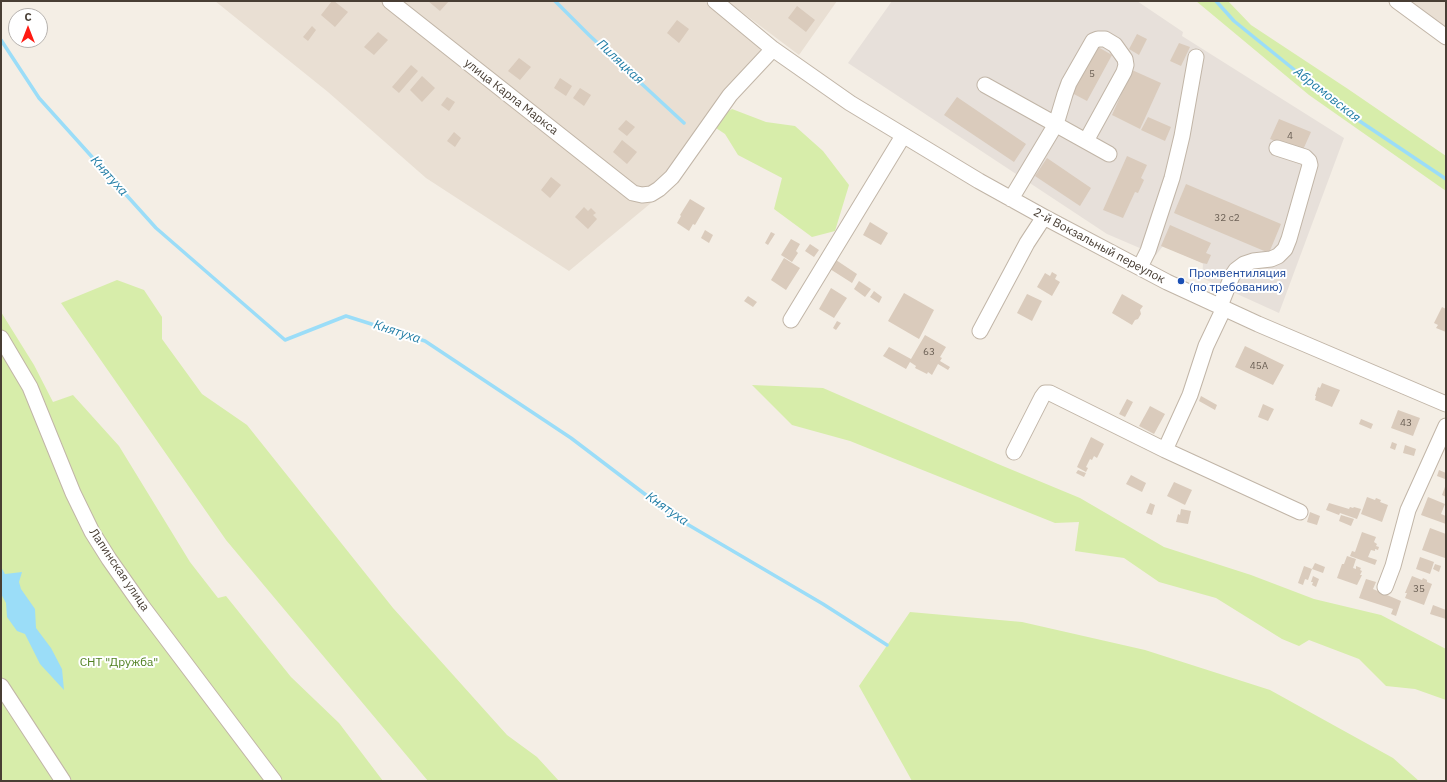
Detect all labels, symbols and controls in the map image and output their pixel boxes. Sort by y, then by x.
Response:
north arrow [8,8,48,48]
text: С [24,10,32,24]
water label: Пиляцкая [593,36,647,88]
street label: улица Карла Маркса [461,56,561,138]
water label: Абрамовская [1290,64,1364,126]
house number: 5 [1089,68,1095,80]
house number: 4 [1287,130,1293,142]
water label: Княтуха [87,153,131,199]
street label: 2-й Вокзальный переулок [1031,205,1167,287]
house number: 32 с2 [1214,212,1240,224]
place label: Промвентиляция (по требованию) [1189,267,1286,295]
marker: Промвентиляция (по требованию) [1176,276,1186,286]
water label: Княтуха [372,317,422,347]
house number: 63 [923,346,935,358]
house number: 45А [1250,360,1268,372]
house number: 43 [1400,417,1412,429]
water label: Княтуха [643,489,691,529]
street label: Лапинская улица [86,526,152,614]
house number: 35 [1413,583,1425,595]
park label: СНТ "Дружба" [80,656,158,670]

